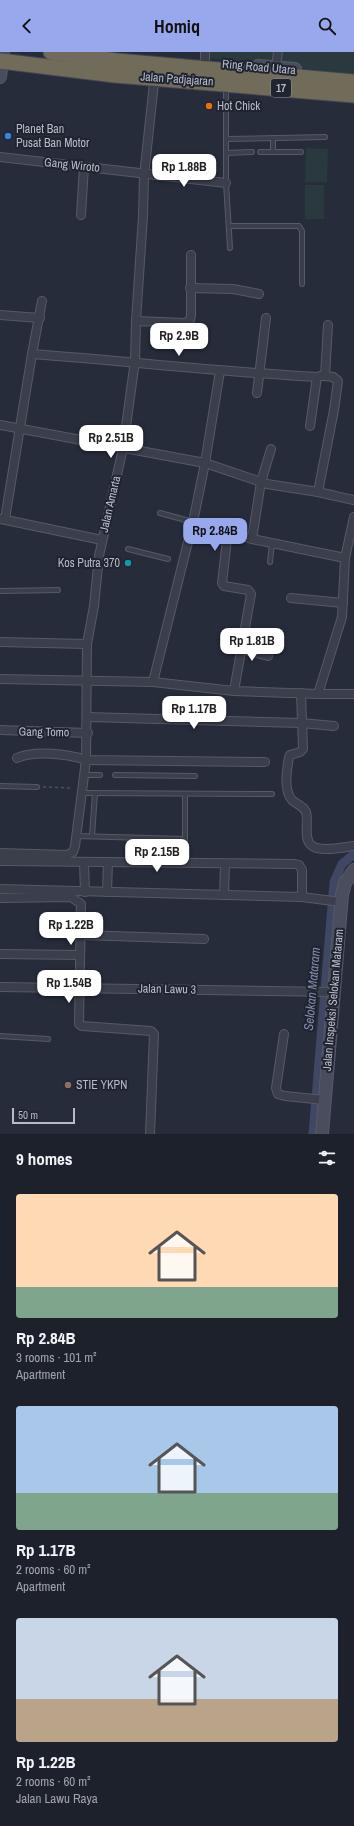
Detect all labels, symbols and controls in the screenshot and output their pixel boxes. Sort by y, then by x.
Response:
text: Homiq [154,14,200,39]
icon: back [16,15,38,37]
icon: search [316,15,338,37]
street label: Ring Road Utara [222,56,297,78]
street label: Jalan Padjajaran [140,68,214,90]
road number: 17 [271,79,291,97]
place label: Hot Chick [217,98,260,114]
marker: Hot Chick [204,101,214,111]
place label: Planet Ban Pusat Ban Motor [16,121,90,151]
marker: Planet Ban Pusat Ban Motor [3,131,13,141]
street label: Gang Wiroto [43,154,101,176]
pin: Rp 1.88B [143,154,225,188]
text: Rp 1.88B [161,158,207,175]
pin: Rp 2.9B [142,323,216,357]
text: Rp 2.9B [159,327,199,344]
pin: Rp 2.51B [70,425,152,459]
text: Rp 2.51B [88,429,134,446]
street label: Jalan Amarta [96,474,124,534]
pin: Rp 2.84B [174,518,256,552]
text: Rp 2.84B [192,522,238,539]
place label: Kos Putra 370 [58,555,120,571]
marker: Kos Putra 370 [123,558,133,568]
pin: Rp 1.81B [211,628,293,662]
text: Rp 1.81B [229,632,275,649]
pin: Rp 1.17B [153,696,235,730]
text: Rp 1.17B [171,700,217,717]
street label: Gang Tomo [19,724,69,740]
pin: Rp 2.15B [116,839,198,873]
text: Rp 2.15B [134,843,180,860]
pin: Rp 1.22B [30,912,112,946]
text: Rp 1.22B [48,916,94,933]
street label: Jalan Inspeksi Selokan Mataram [319,928,347,1072]
water label: Selokan Mataram [300,947,324,1031]
pin: Rp 1.54B [28,970,110,1004]
text: Rp 1.54B [46,974,92,991]
street label: Jalan Lawu 3 [138,980,196,998]
place label: STIE YKPN [76,1077,127,1093]
marker: STIE YKPN [63,1080,73,1090]
scale bar [12,1106,75,1125]
text: 50 m [18,1108,38,1122]
text: 9 homes [16,1147,73,1170]
icon: filters [316,1147,338,1169]
icon: home [141,1220,213,1292]
text: Rp 2.84B [16,1326,76,1349]
text: 3 rooms · 101 m² [16,1349,97,1366]
text: Apartment [16,1366,65,1383]
icon: home [141,1432,213,1504]
text: Rp 1.17B [16,1538,76,1561]
text: 2 rooms · 60 m² [16,1561,91,1578]
text: Apartment [16,1578,65,1595]
icon: home [141,1644,213,1716]
text: Rp 1.22B [16,1750,76,1773]
text: 2 rooms · 60 m² [16,1773,91,1790]
text: Jalan Lawu Raya [16,1790,98,1807]

